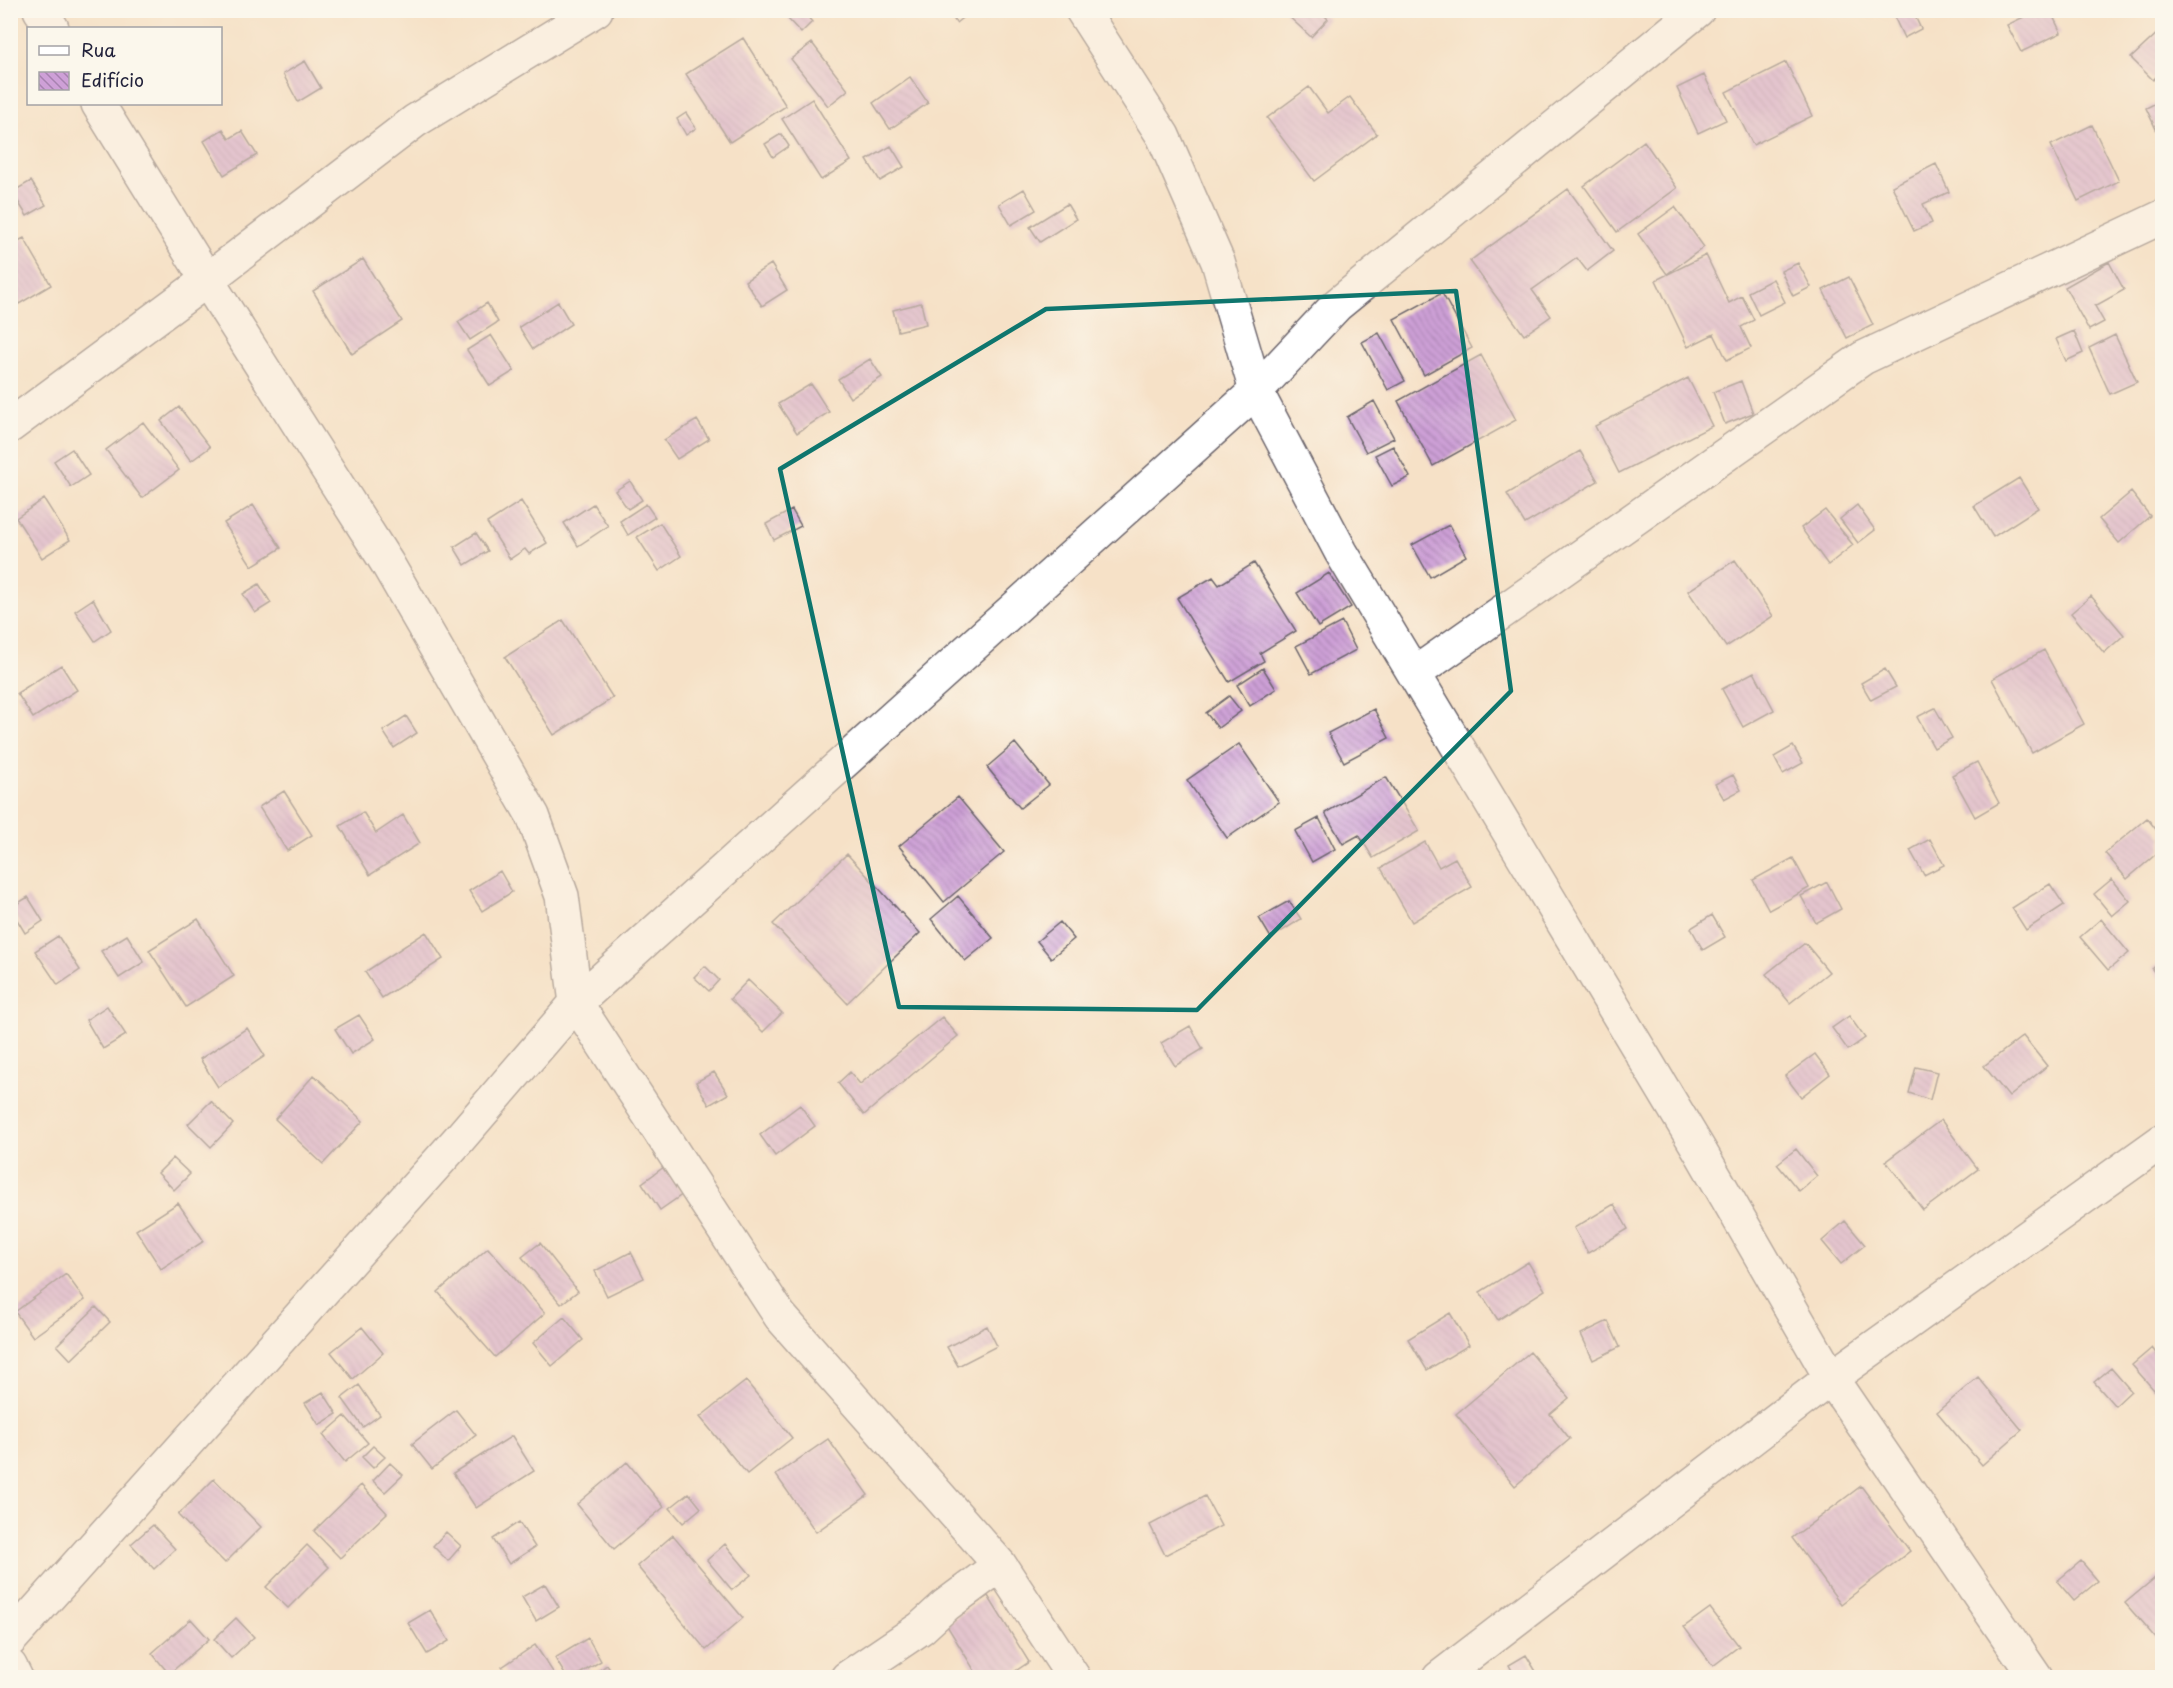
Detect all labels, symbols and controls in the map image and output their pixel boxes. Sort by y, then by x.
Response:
legend [27,27,222,105]
text: Rua [81,36,116,63]
text: Edifício [81,66,144,93]

